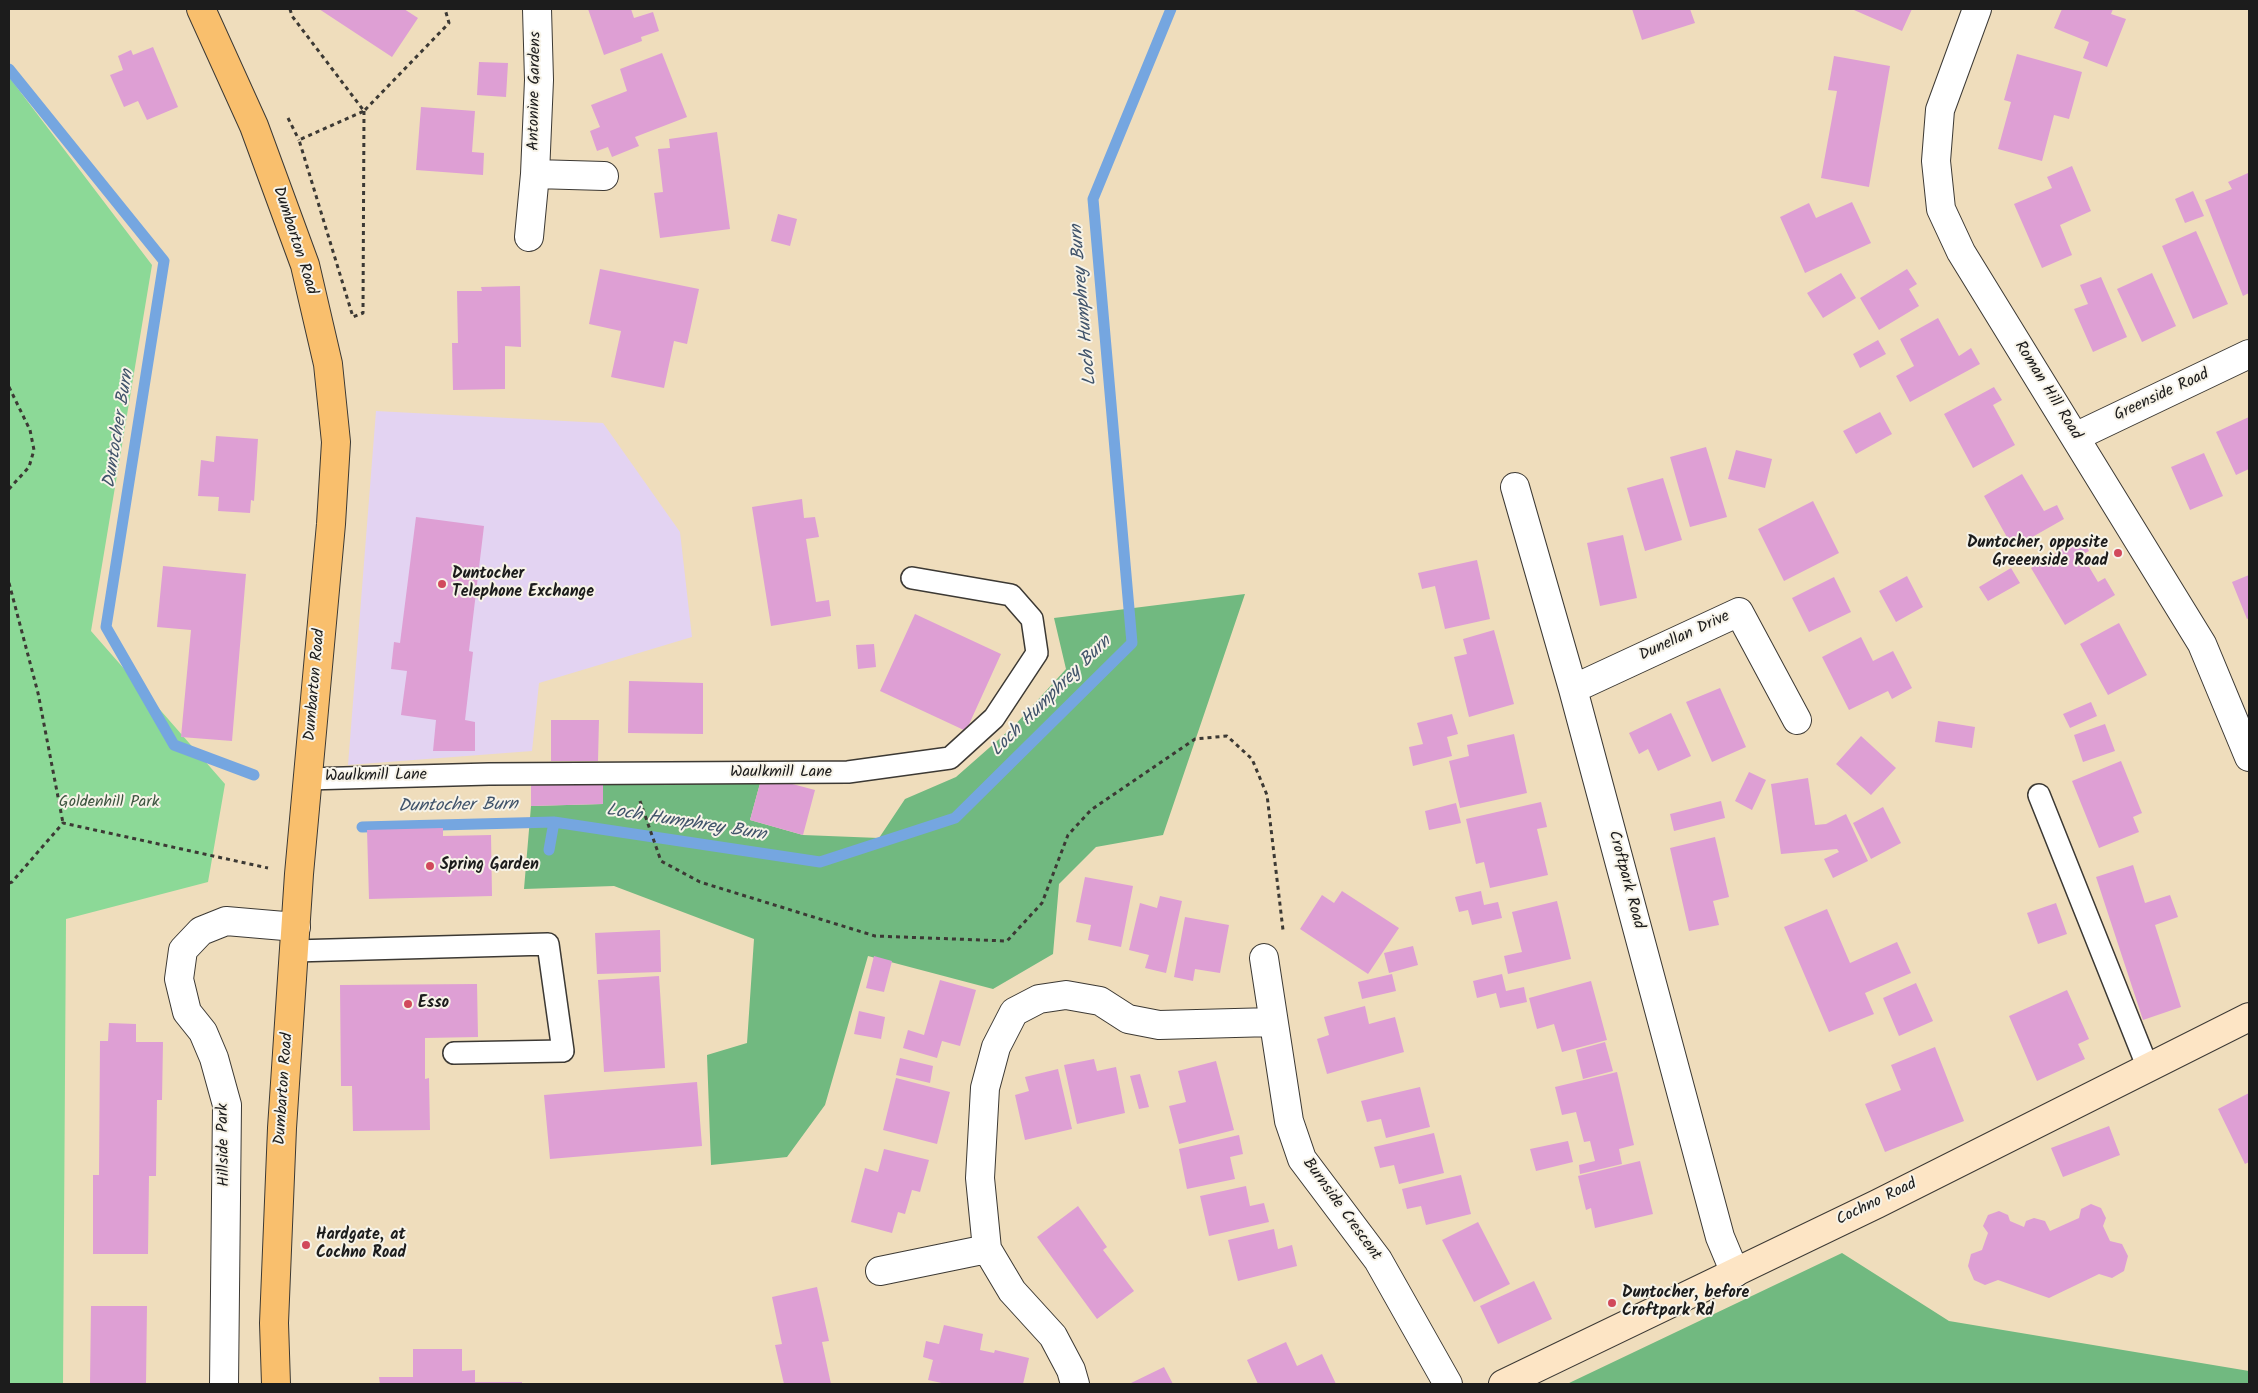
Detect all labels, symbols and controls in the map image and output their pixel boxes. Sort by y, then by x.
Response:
street label: Antonine Gardens [525,31,547,151]
street label: Dumbarton Road [268,185,320,297]
water label: Loch Humphrey Burn [1067,224,1103,386]
street label: Roman Hill Road [2009,338,2085,444]
street label: Greenside Road [2112,366,2212,426]
water label: Duntocher Burn [100,368,140,490]
place label: Duntocher, opposite Greeenside Road [1967,534,2108,572]
marker: Duntocher, opposite Greeenside Road [2112,547,2124,559]
place label: Duntocher Telephone Exchange [452,565,594,603]
marker: Duntocher Telephone Exchange [436,578,448,590]
street label: Dunellan Drive [1637,608,1733,666]
street label: Dumbarton Road [302,628,330,742]
water label: Loch Humphrey Burn [987,632,1117,762]
street label: Waulkmill Lane [730,763,832,783]
street label: Waulkmill Lane [325,767,427,787]
park label: Goldenhill Park [59,793,159,813]
water label: Duntocher Burn [398,795,518,819]
water label: Loch Humphrey Burn [605,801,767,847]
street label: Croftpark Road [1603,829,1647,931]
place label: Spring Garden [440,856,539,876]
marker: Spring Garden [424,860,436,872]
place label: Esso [418,994,449,1014]
marker: Esso [402,998,414,1010]
street label: Dumbarton Road [272,1032,298,1146]
street label: Hillside Park [215,1103,235,1187]
street label: Burnside Crescent [1297,1155,1385,1265]
street label: Cochno Road [1834,1175,1920,1231]
place label: Hardgate, at Cochno Road [316,1226,406,1264]
marker: Hardgate, at Cochno Road [300,1239,312,1251]
place label: Duntocher, before Croftpark Rd [1622,1284,1749,1322]
marker: Duntocher, before Croftpark Rd [1606,1297,1618,1309]

